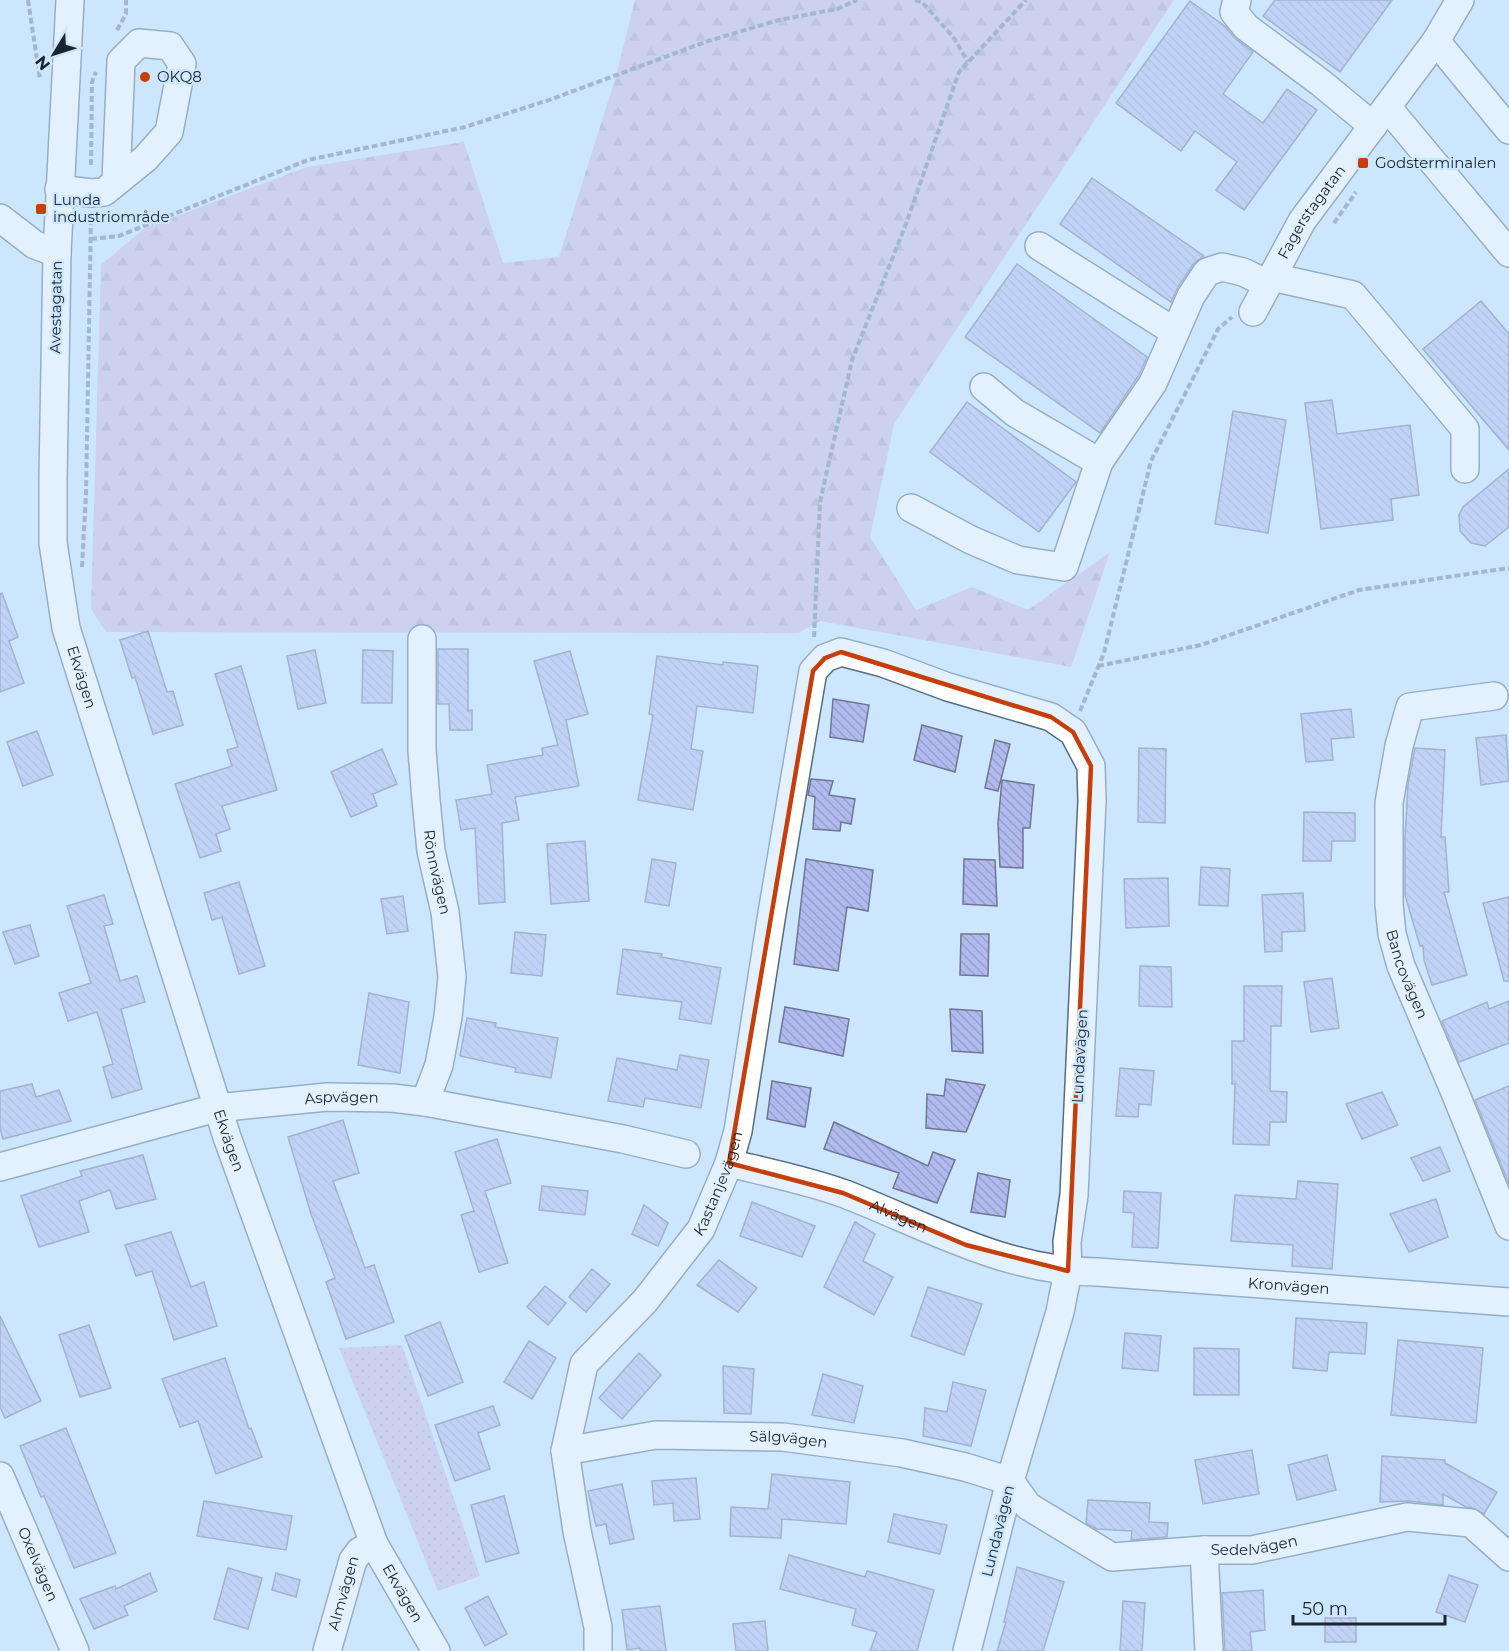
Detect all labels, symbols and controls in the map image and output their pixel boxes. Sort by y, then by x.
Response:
north arrow [24,24,84,84]
text: N [31,52,54,74]
place label: OKQ8 [157,67,202,86]
marker: OKQ8 [138,70,152,84]
place label: Godsterminalen [1375,153,1496,172]
marker: Godsterminalen [1356,156,1370,170]
street label: Fagerstagatan [1273,161,1349,262]
place label: Lunda industriområde [53,190,170,226]
marker: Lunda industriområde [34,202,48,216]
street label: Avestagatan [45,260,66,354]
street label: Ekvägen [63,643,101,711]
street label: Rönnvägen [420,828,455,916]
street label: Bancovägen [1382,927,1432,1021]
street label: Lundavägen [1068,1009,1091,1103]
street label: Aspvägen [304,1087,379,1108]
street label: Ekvägen [210,1107,249,1174]
street label: Kastanjevägen [689,1129,746,1240]
street label: Alvägen [867,1195,930,1237]
street label: Kronvägen [1247,1273,1330,1298]
street label: Sälgvägen [749,1426,829,1452]
street label: Lundavägen [977,1483,1018,1579]
street label: Oxelvägen [14,1524,63,1604]
street label: Sedelvägen [1211,1531,1299,1559]
street label: Almvägen [323,1554,363,1633]
street label: Ekvägen [379,1560,427,1626]
scale bar [1293,1588,1444,1626]
text: 50 m [1302,1598,1348,1620]

